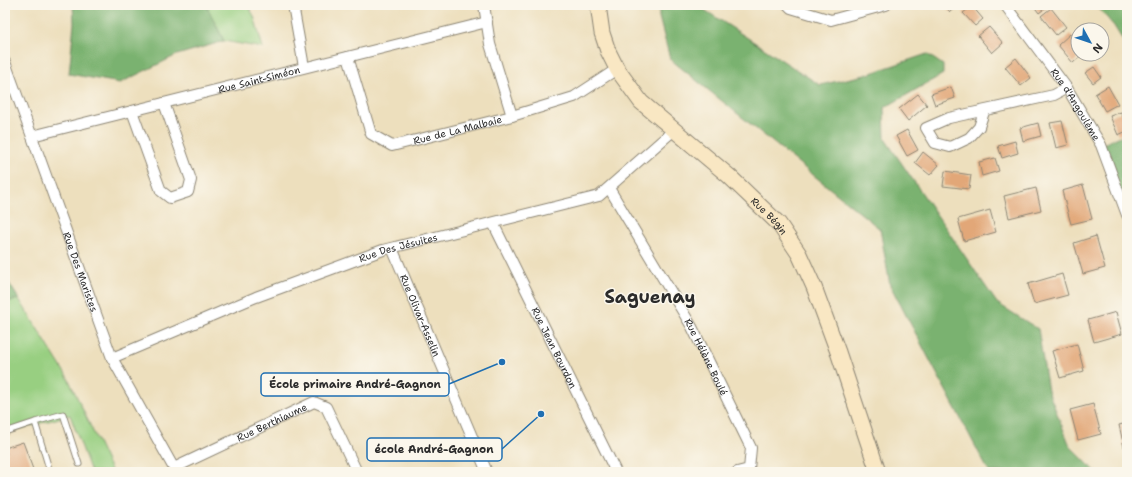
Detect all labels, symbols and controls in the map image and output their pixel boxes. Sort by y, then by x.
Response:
north arrow [1070,22,1110,62]
text: N [1089,40,1106,56]
street label: Rue Saint-Siméon [217,63,301,96]
street label: Rue d'Angoulème [1047,66,1103,143]
street label: Rue de La Malbaie [412,113,504,147]
street label: Rue Bégin [748,195,790,237]
street label: Rue Des Maristes [60,230,101,314]
street label: Rue Des Jésuites [357,231,439,265]
street label: Rue Olivar-Asselin [397,272,443,358]
district label: Saguenay [605,285,695,309]
street label: Rue Jean Bourdon [529,305,580,391]
street label: Rue Hélène Boulé [681,316,731,398]
callout: École primaire André-Gagnon [261,373,449,396]
text: École primaire André-Gagnon [269,376,442,392]
street label: Rue Berthiaume [235,400,309,445]
callout: école André-Gagnon [367,438,502,461]
text: école André-Gagnon [375,442,494,457]

